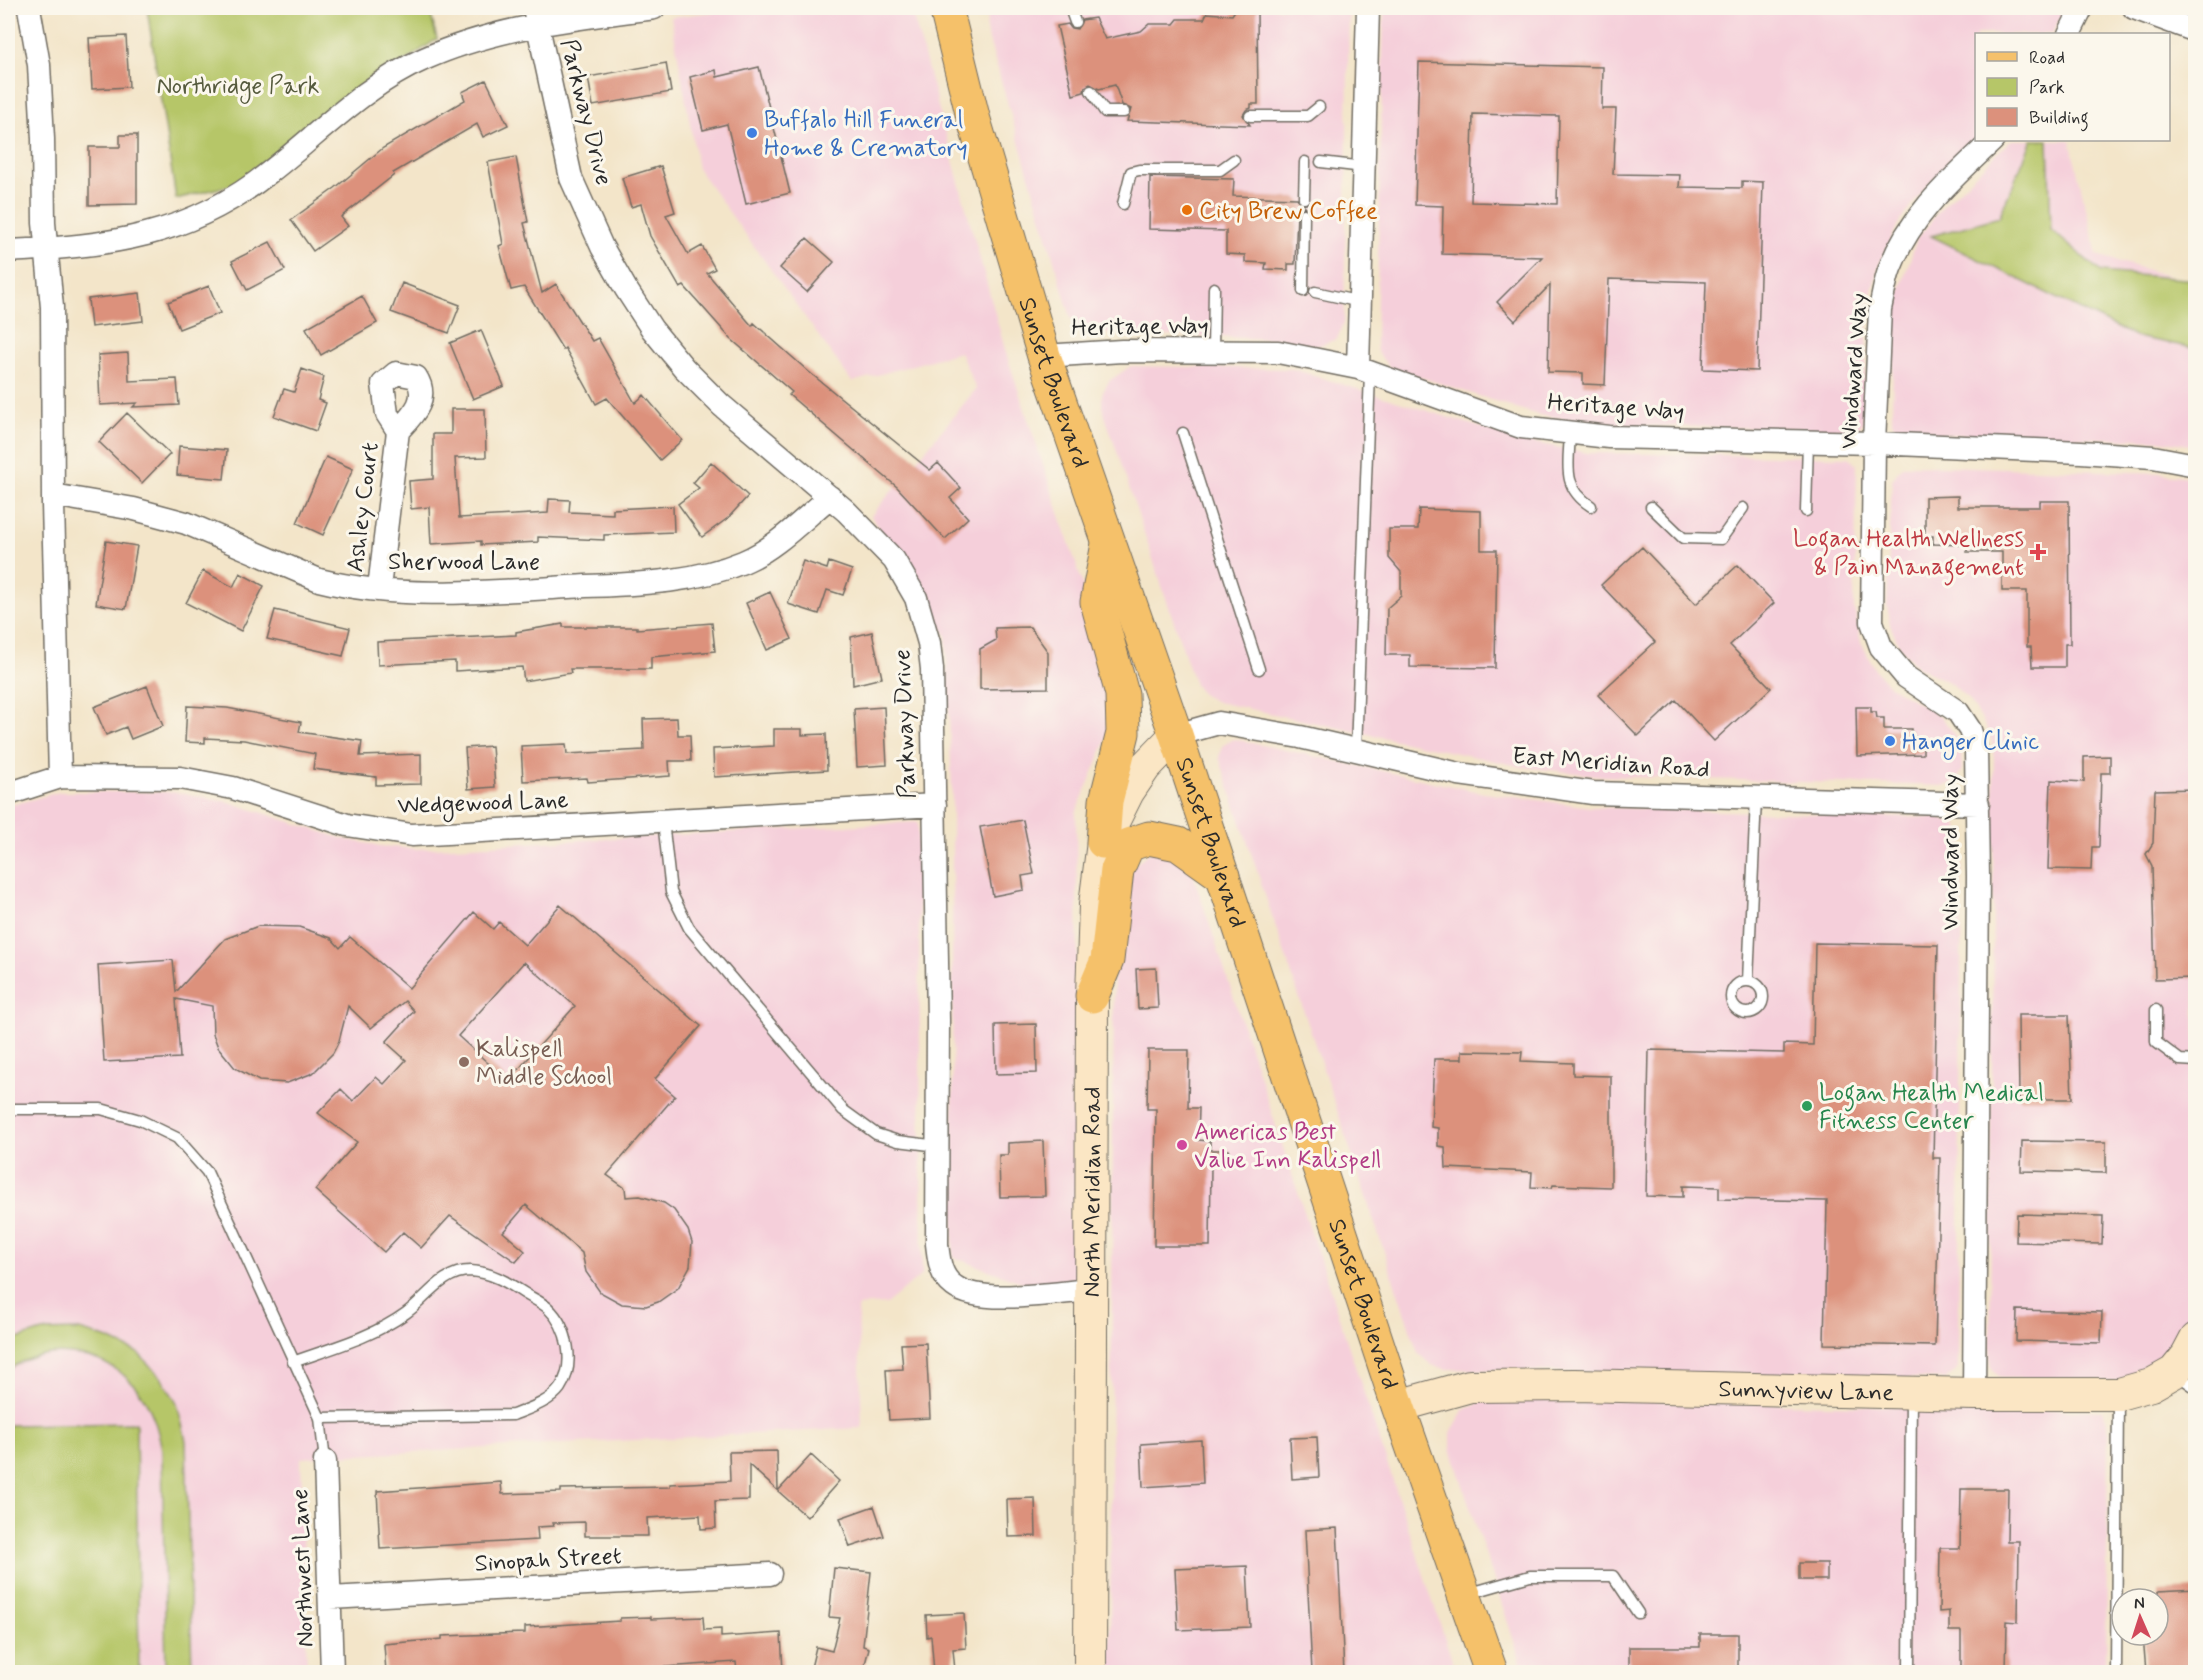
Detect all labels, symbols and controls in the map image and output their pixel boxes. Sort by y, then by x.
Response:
legend [1975,33,2170,141]
street label: Parkway Drive [552,36,619,189]
text: Road [2029,46,2065,70]
park label: Northridge Park [157,71,320,104]
text: Park [2029,76,2065,100]
place label: Buffalo Hill Funeral Home & Crematory [764,105,968,164]
text: Building [2029,106,2089,132]
marker: Buffalo Hill Funeral Home & Crematory [745,126,759,140]
place label: City Brew Coffee [1199,196,1378,227]
marker: City Brew Coffee [1180,203,1194,217]
street label: Windward Way [1834,292,1875,450]
street label: Sunset Boulevard [1010,294,1096,472]
street label: Heritage Way [1071,311,1209,344]
street label: Heritage Way [1546,387,1685,428]
street label: Ashley Court [340,441,387,574]
place label: Logan Health Wellness & Pain Management [1793,524,2024,586]
marker: Logan Health Wellness & Pain Management [2029,543,2047,561]
street label: Sherwood Lane [388,547,540,578]
street label: Parkway Drive [887,649,924,799]
place label: Hanger Clinic [1902,727,2039,760]
marker: Hanger Clinic [1883,734,1897,748]
street label: East Meridian Road [1511,741,1711,786]
street label: Sunset Boulevard [1167,754,1253,932]
street label: Windward Way [1936,774,1967,930]
street label: Wedgewood Lane [397,785,569,824]
place label: Kalispell Middle School [476,1034,612,1093]
marker: Kalispell Middle School [457,1055,471,1069]
place label: Logan Health Medical Fitness Center [1819,1078,2044,1137]
street label: North Meridian Road [1077,1086,1109,1298]
marker: Logan Health Medical Fitness Center [1800,1099,1814,1113]
place label: Americas Best Value Inn Kalispell [1194,1117,1381,1176]
marker: Americas Best Value Inn Kalispell [1175,1138,1189,1152]
street label: Sunset Boulevard [1320,1215,1405,1393]
street label: Sunnyview Lane [1718,1374,1894,1409]
street label: Northwest Lane [285,1488,322,1648]
street label: Sinopah Street [474,1541,622,1580]
north arrow [2110,1587,2170,1647]
text: N [2133,1593,2145,1614]

